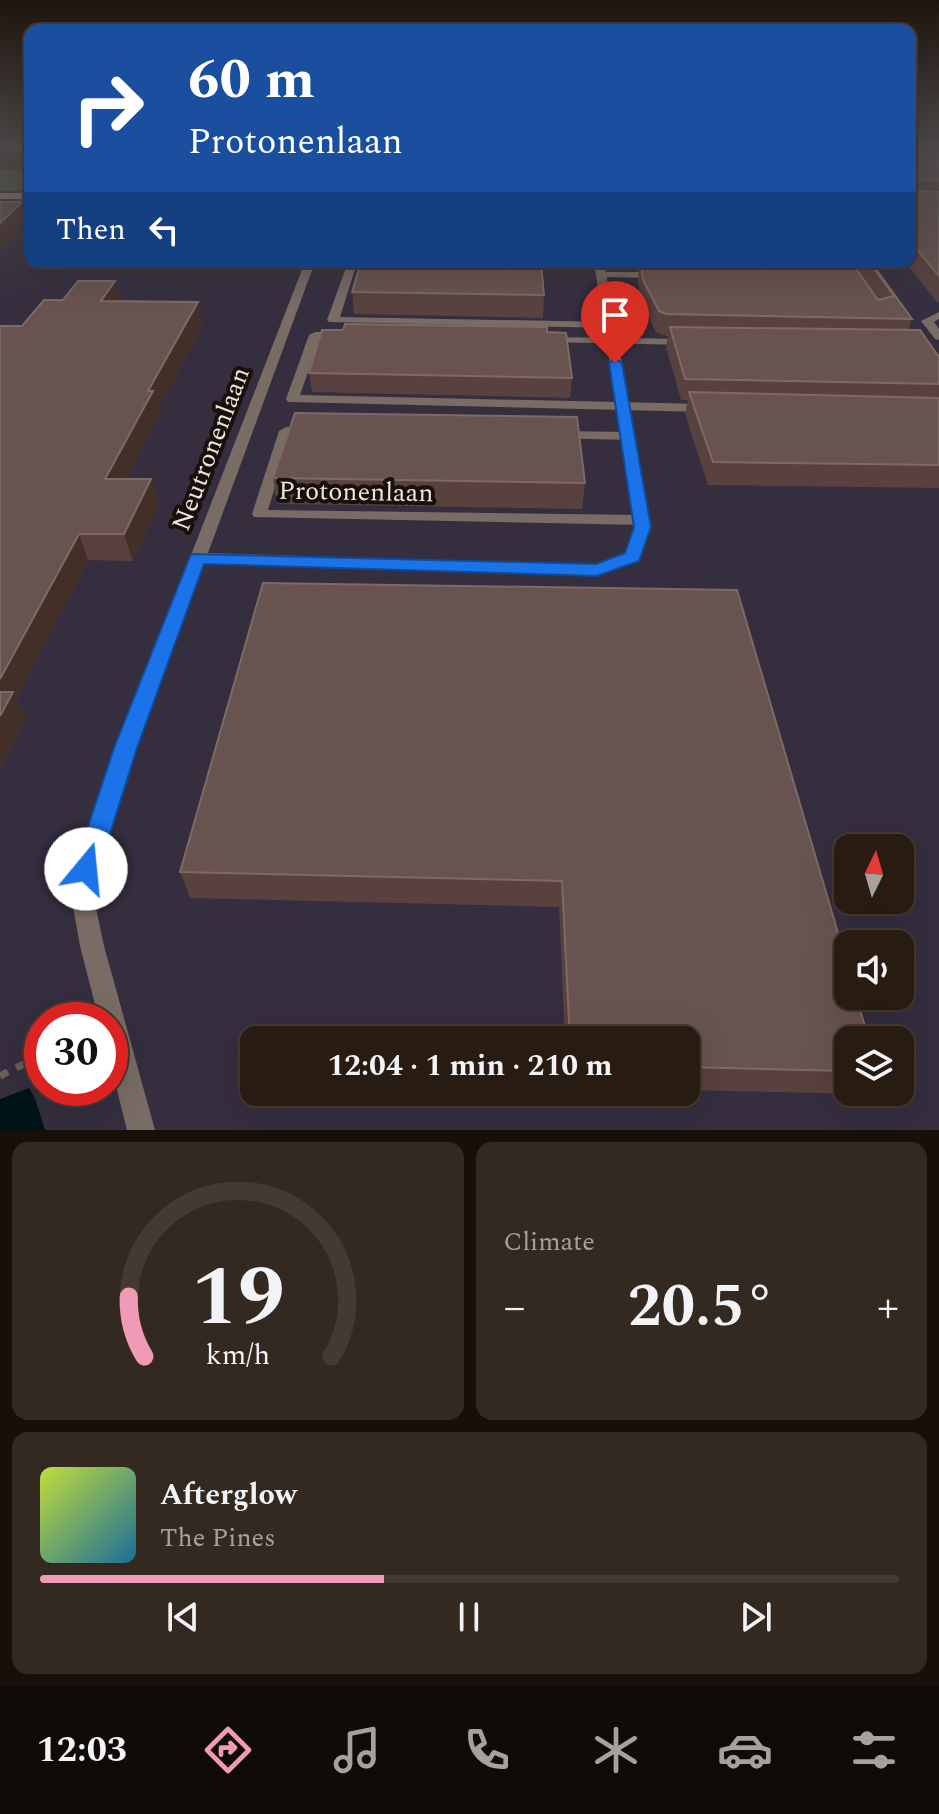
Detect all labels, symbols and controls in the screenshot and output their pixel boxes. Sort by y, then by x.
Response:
text: 60 m [188,38,315,123]
icon: right [56,56,160,160]
text: Protonenlaan [188,115,403,170]
text: Then [56,207,126,253]
icon: left [142,208,186,252]
pin [581,281,649,363]
icon: arrive [593,293,637,337]
street label: Neutronenlaan [161,361,261,537]
street label: Protonenlaan [278,471,434,513]
position arrow [44,827,128,911]
north arrow [834,834,914,914]
map controls [834,834,914,1106]
button: sound [834,930,914,1010]
speed limit sign: 30 [24,1002,128,1106]
button: layers [834,1026,914,1106]
text: 12:04 · 1 min · 210 m [327,1043,613,1089]
text: Climate [504,1222,595,1262]
text: 19 [191,1235,284,1362]
text: 20.5° [628,1261,775,1353]
text: − [504,1274,526,1341]
text: + [877,1274,899,1341]
text: km/h [206,1334,270,1377]
text: Afterglow [160,1472,297,1518]
text: The Pines [160,1518,275,1558]
icon: previous [161,1595,205,1639]
icon: pause [447,1595,491,1639]
icon: next [734,1595,778,1639]
icon: directions [200,1722,256,1778]
icon: music [329,1722,385,1778]
icon: phone [459,1722,515,1778]
icon: climate [588,1722,644,1778]
icon: car [717,1722,773,1778]
icon: filters [846,1722,902,1778]
text: 12:03 [37,1723,127,1778]

